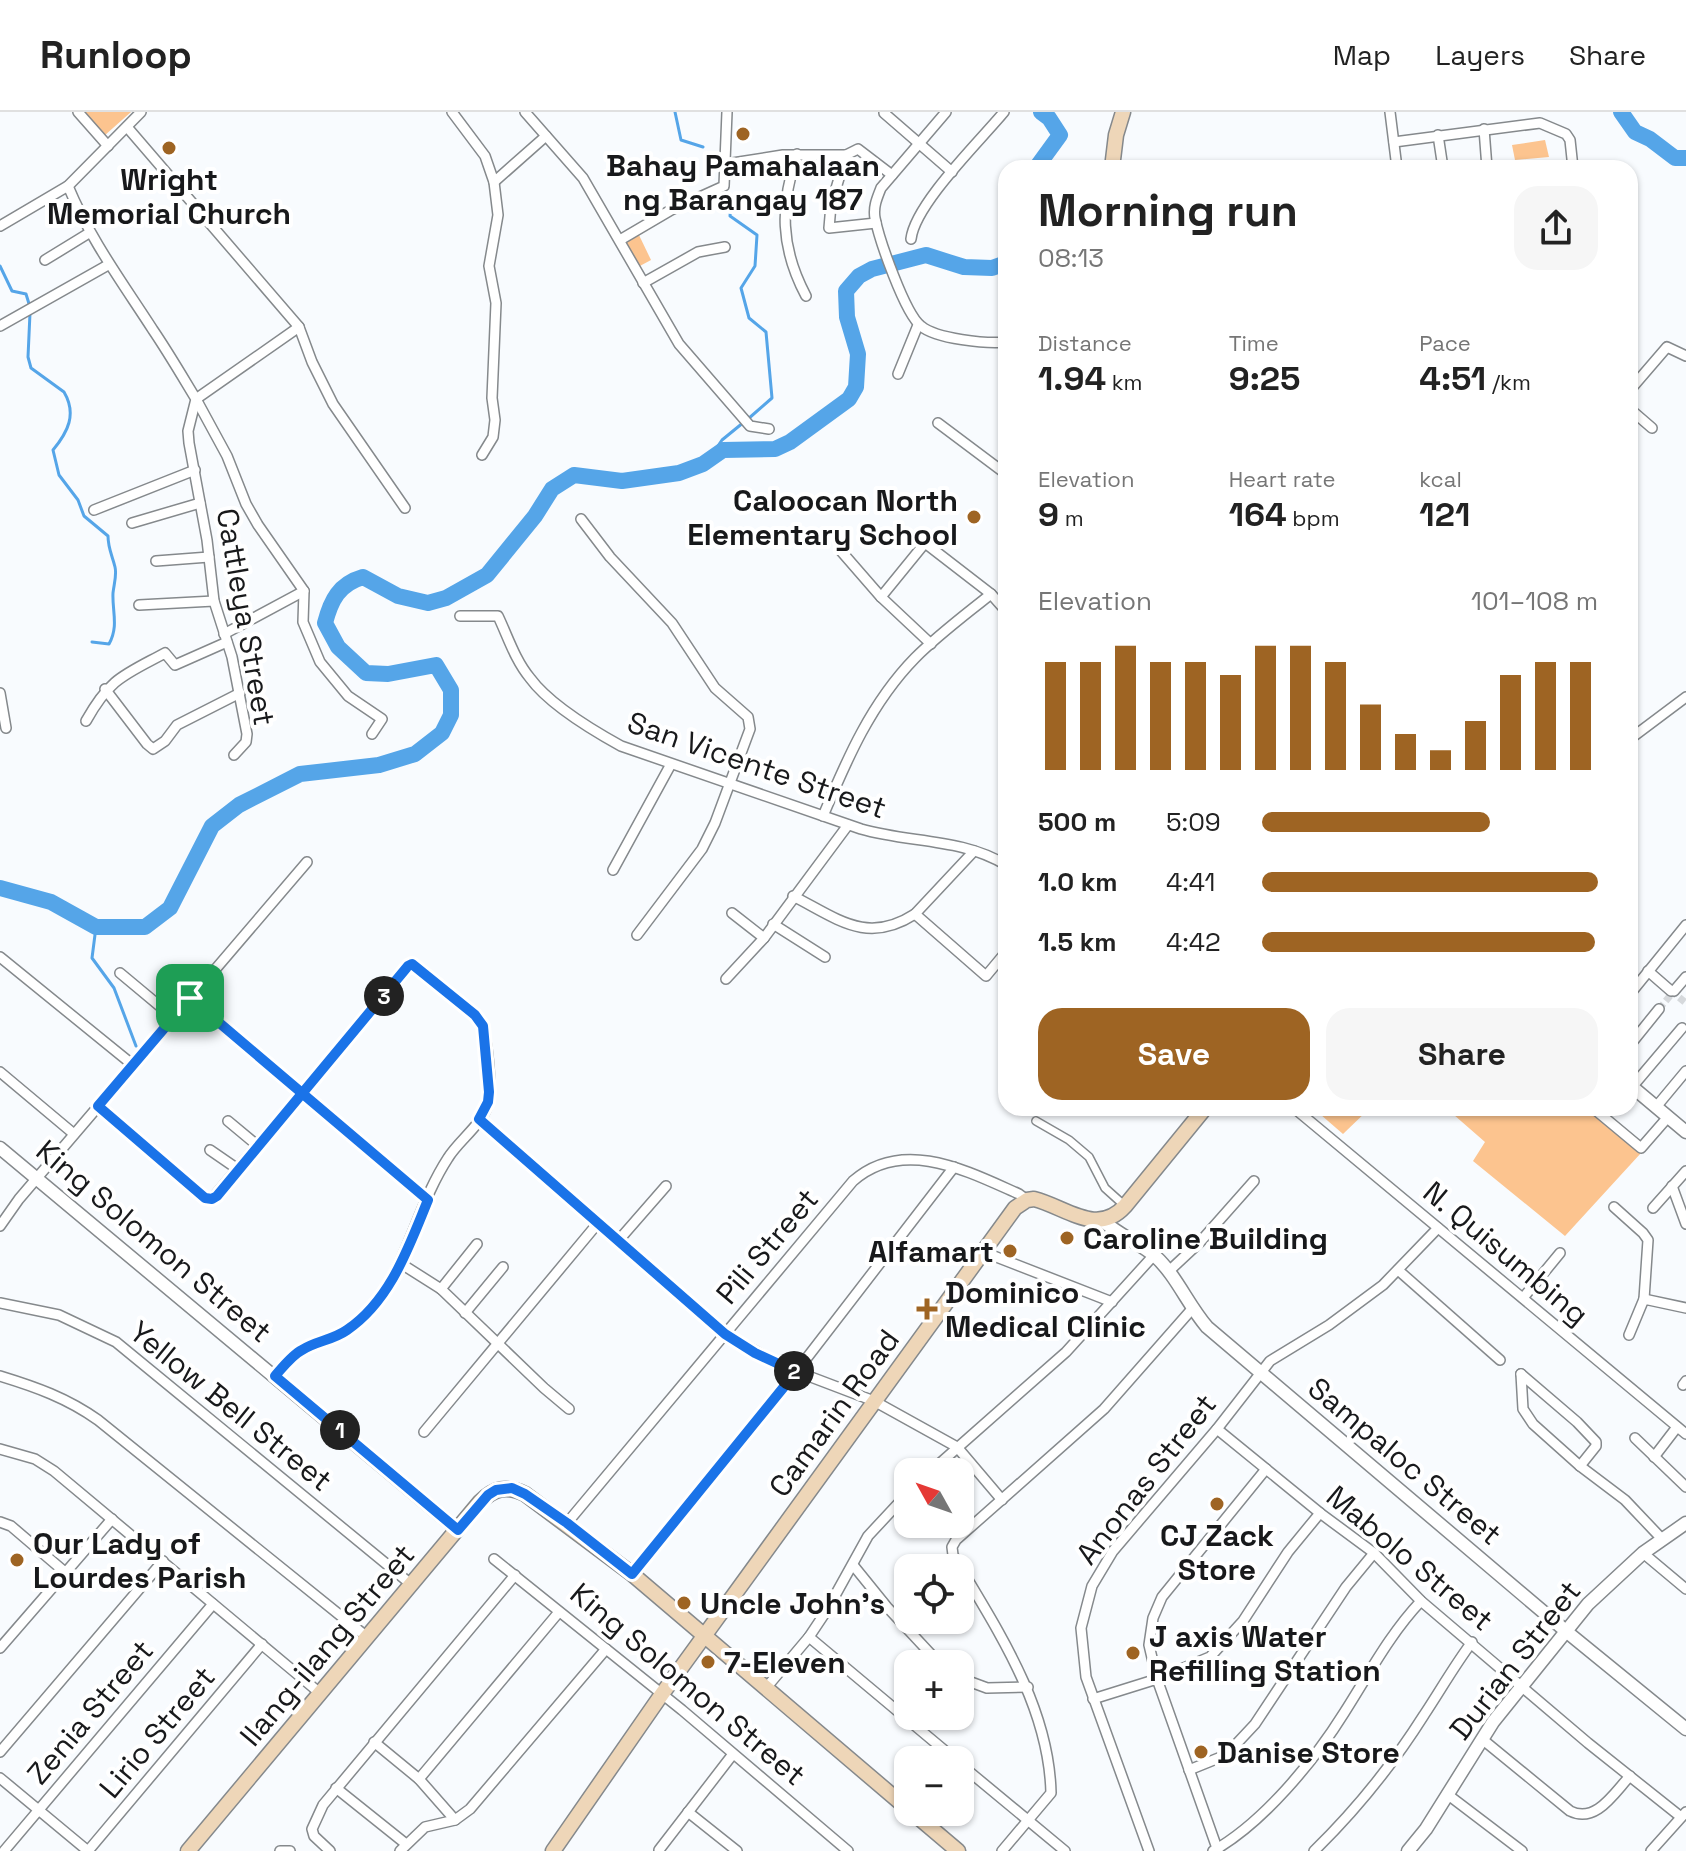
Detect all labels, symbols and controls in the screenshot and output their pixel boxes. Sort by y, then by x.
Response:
text: Runloop [40,31,192,79]
text: Map [1333,37,1391,73]
text: Layers [1435,37,1525,73]
text: Share [1569,37,1646,73]
marker: Bahay Pamahalaan ng Barangay 187 [734,125,752,143]
marker: Wright Memorial Church [160,139,178,157]
place label: Bahay Pamahalaan ng Barangay 187 [606,146,880,219]
place label: Wright Memorial Church [47,160,291,233]
text: Morning run [1038,183,1298,239]
button: share [1514,186,1598,270]
text: 08:13 [1038,241,1104,275]
text: Distance [1038,329,1132,357]
text: Time [1229,329,1279,357]
text: Pace [1419,329,1471,357]
text: 1.94 [1038,357,1106,400]
text: 9:25 [1229,357,1300,400]
text: 4:51 [1419,357,1486,400]
text: km [1106,368,1143,396]
text: /km [1486,368,1531,396]
text: Elevation [1038,465,1134,493]
text: Heart rate [1229,465,1335,493]
text: kcal [1419,465,1462,493]
place label: Caloocan North Elementary School [687,481,958,554]
text: 9 [1038,493,1059,536]
text: 164 [1229,493,1287,536]
text: 121 [1419,493,1470,536]
text: m [1059,504,1084,532]
text: bpm [1287,504,1340,532]
street label: Cattleya Street [208,505,284,729]
marker: Caloocan North Elementary School [965,508,983,526]
text: Elevation [1038,584,1152,618]
text: 101–108 m [1471,584,1598,618]
street label: San Vicente Street [622,702,892,828]
text: 500 m [1038,805,1116,839]
text: 5:09 [1166,805,1221,839]
text: 1.0 km [1038,865,1118,899]
text: 4:41 [1166,865,1215,899]
text: 1.5 km [1038,925,1117,959]
text: 4:42 [1166,925,1221,959]
pin [156,964,224,1032]
icon: arrive [168,976,212,1020]
pin: 3 [364,976,404,1016]
text: 3 [377,982,391,1010]
button: Save [1038,1008,1310,1100]
button: Share [1326,1008,1598,1100]
street label: King Solomon Street [28,1131,280,1351]
street label: N. Quisumbing [1415,1172,1597,1334]
street label: Pili Street [707,1180,827,1312]
place label: Caroline Building [1083,1219,1328,1258]
marker: Caroline Building [1058,1229,1076,1247]
place label: Alfamart [868,1232,994,1271]
marker: Alfamart [1001,1242,1019,1260]
place label: Dominico Medical Clinic [945,1273,1146,1346]
marker: Dominico Medical Clinic [916,1298,938,1320]
street label: Yellow Bell Street [122,1312,340,1500]
street label: Camarin Road [760,1321,908,1505]
pin: 2 [774,1351,814,1391]
text: 2 [787,1357,801,1385]
street label: Sampaloc Street [1300,1369,1510,1553]
street label: Anonas Street [1067,1386,1225,1572]
pin: 1 [320,1410,360,1450]
text: 1 [335,1416,345,1444]
north arrow [894,1458,974,1538]
map controls [894,1458,974,1826]
street label: Mabolo Street [1318,1477,1502,1639]
marker: CJ Zack Store [1208,1495,1226,1513]
place label: CJ Zack Store [1160,1516,1274,1589]
place label: Our Lady of Lourdes Parish [33,1524,246,1597]
street label: Ilang-ilang Street [231,1536,423,1754]
marker: Our Lady of Lourdes Parish [8,1551,26,1569]
button: locate [894,1554,974,1634]
street label: Durian Street [1441,1572,1589,1748]
street label: King Solomon Street [562,1574,814,1794]
place label: Uncle John's [700,1584,885,1623]
marker: Uncle John's [675,1594,693,1612]
place label: J axis Water Refilling Station [1149,1617,1381,1690]
street label: Zenia Street [18,1632,162,1792]
place label: 7-Eleven [724,1643,846,1682]
marker: J axis Water Refilling Station [1124,1644,1142,1662]
button: + [894,1650,974,1730]
marker: 7-Eleven [699,1653,717,1671]
street label: Lirio Street [91,1658,223,1806]
place label: Danise Store [1217,1733,1400,1772]
marker: Danise Store [1192,1743,1210,1761]
button: − [894,1746,974,1826]

